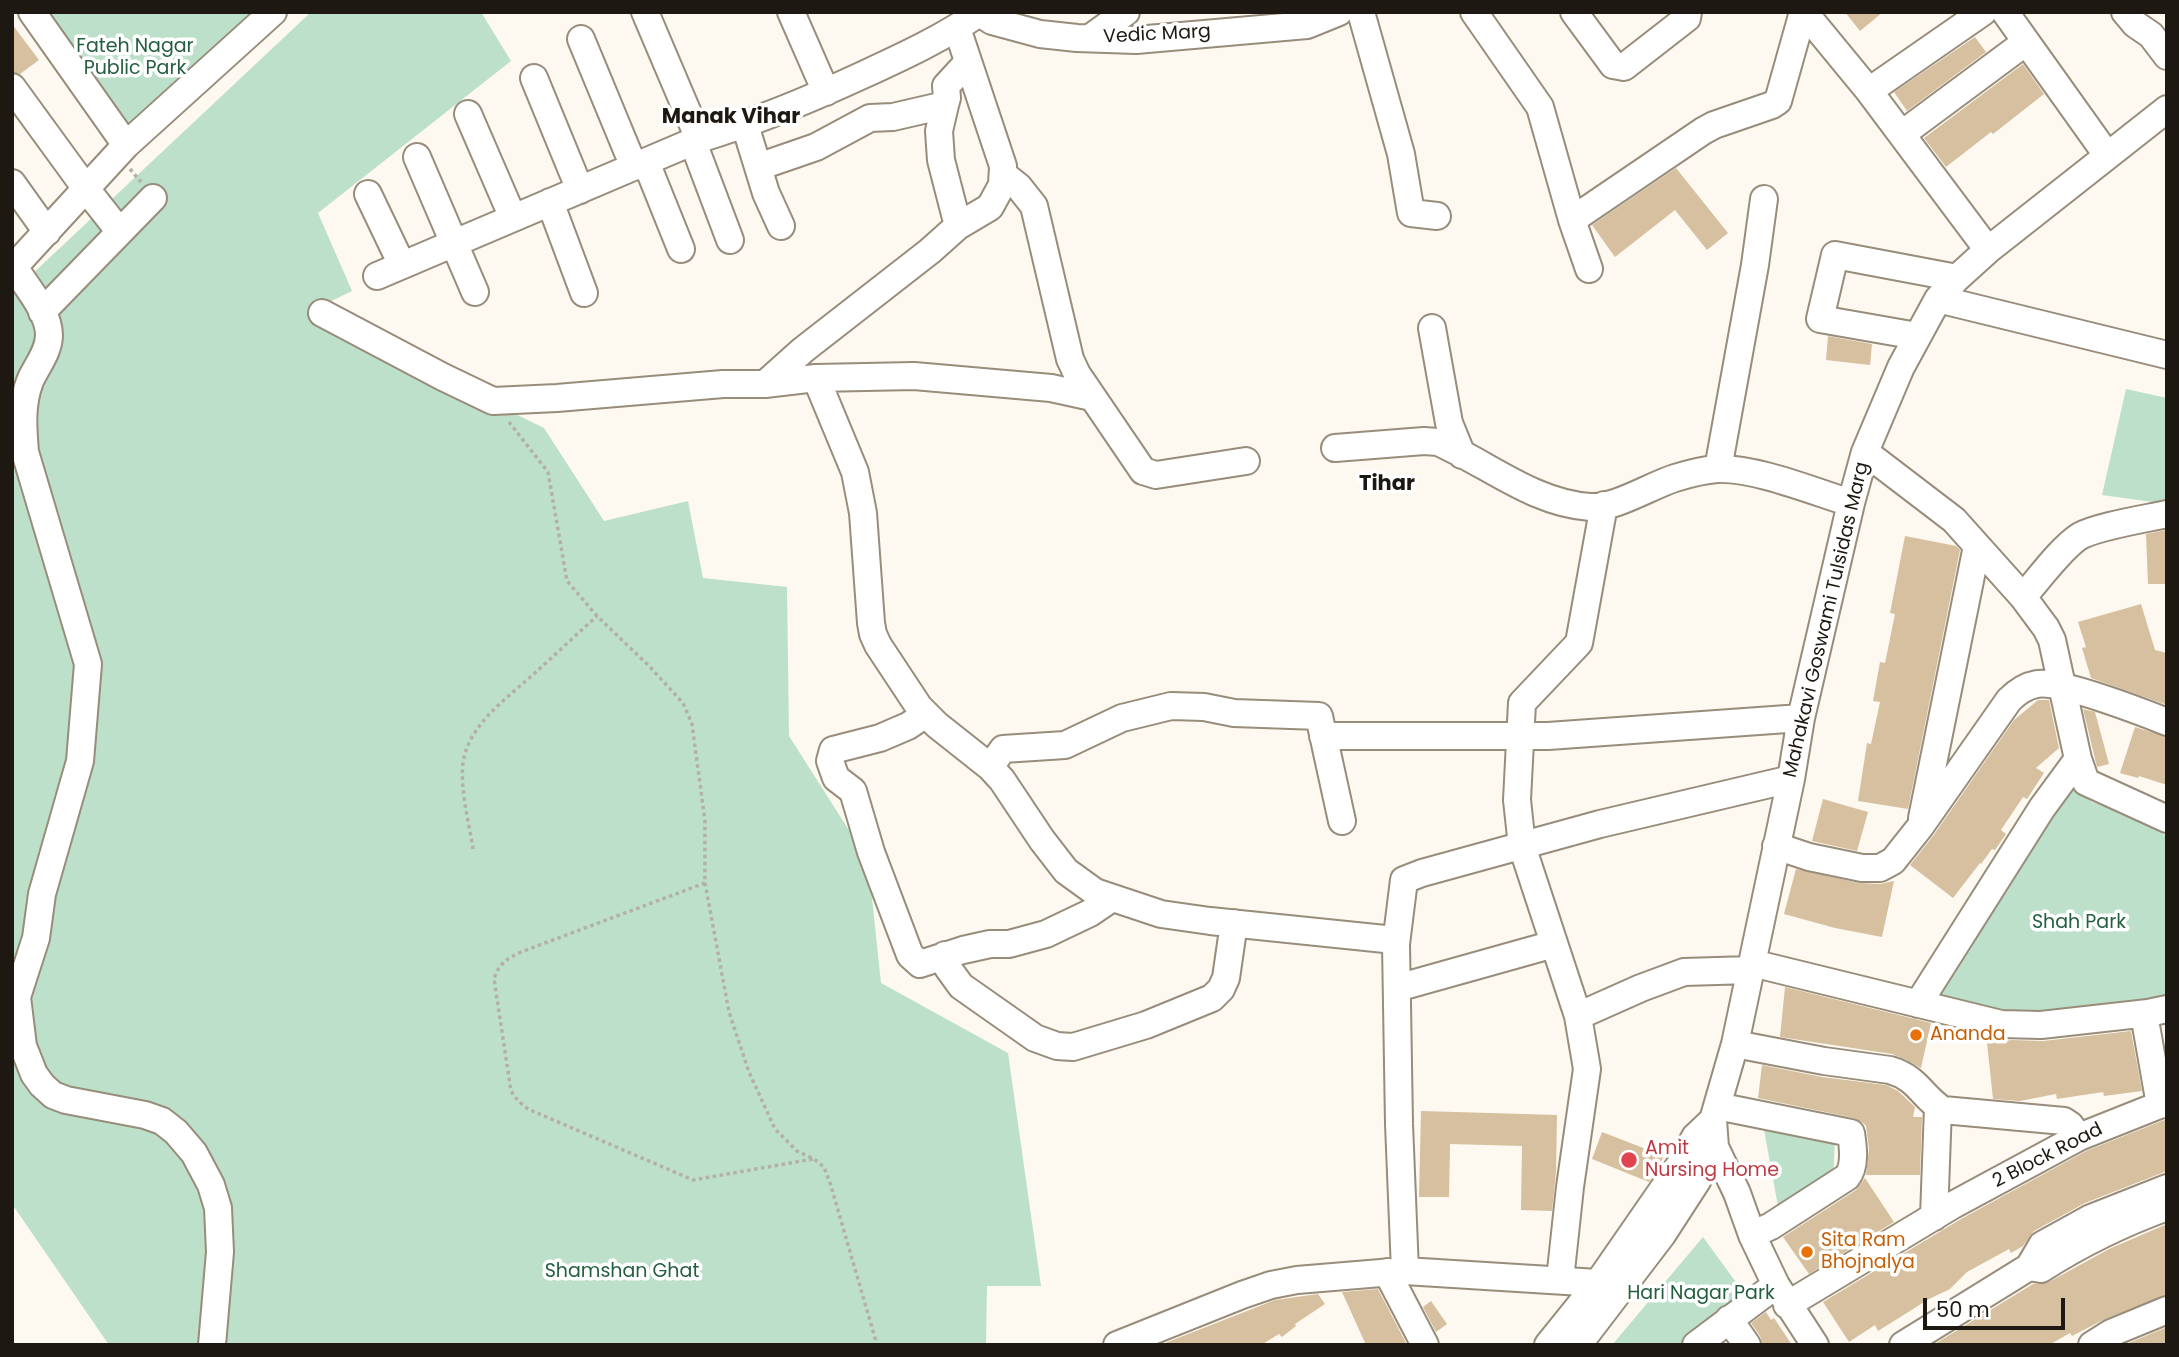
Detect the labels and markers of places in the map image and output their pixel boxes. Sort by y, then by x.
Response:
place label: Ananda [1930,1024,2006,1046]
marker: Ananda [1908,1027,1924,1043]
place label: Amit Nursing Home [1645,1138,1779,1182]
marker: Amit Nursing Home [1619,1150,1639,1170]
place label: Sita Ram Bhojnalya [1821,1230,1915,1274]
marker: Sita Ram Bhojnalya [1799,1244,1815,1260]

